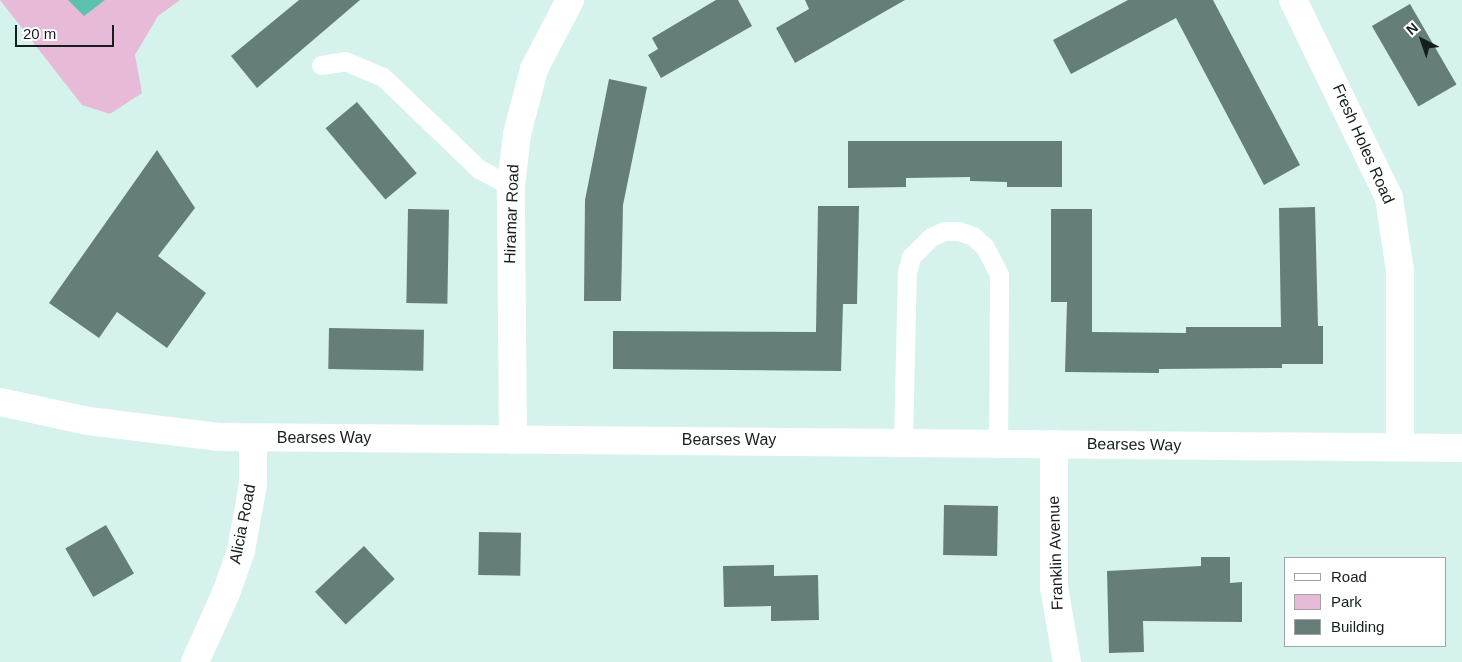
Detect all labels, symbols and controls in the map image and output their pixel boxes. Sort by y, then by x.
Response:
scale bar [18,15,116,47]
north arrow [1397,15,1447,65]
text: N [1403,19,1421,38]
text: 20 m [23,25,56,42]
street label: Fresh Holes Road [1328,81,1398,207]
street label: Hiramar Road [501,164,523,264]
street label: Bearses Way [277,428,371,448]
street label: Bearses Way [682,430,776,450]
street label: Bearses Way [1087,435,1181,455]
street label: Alicia Road [226,482,260,566]
street label: Franklin Avenue [1044,495,1068,611]
legend [1284,557,1447,647]
text: Road [1331,568,1367,585]
text: Park [1331,593,1362,610]
text: Building [1331,618,1384,635]

